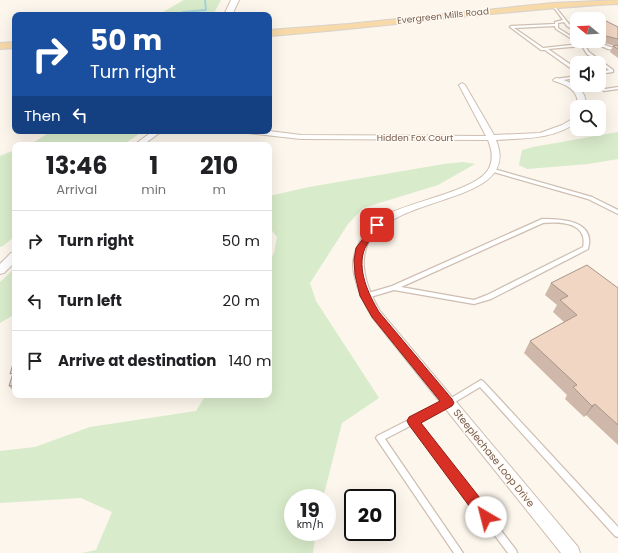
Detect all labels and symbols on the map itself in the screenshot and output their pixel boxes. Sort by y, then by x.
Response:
street label: Evergreen Mills Road [396,5,490,27]
north arrow [570,12,606,48]
street label: Hidden Fox Court [377,132,453,144]
pin [360,208,394,242]
street label: Steeplechase Loop Drive [450,406,538,510]
speed limit sign: 20 [344,489,396,541]
position arrow [465,496,507,538]

